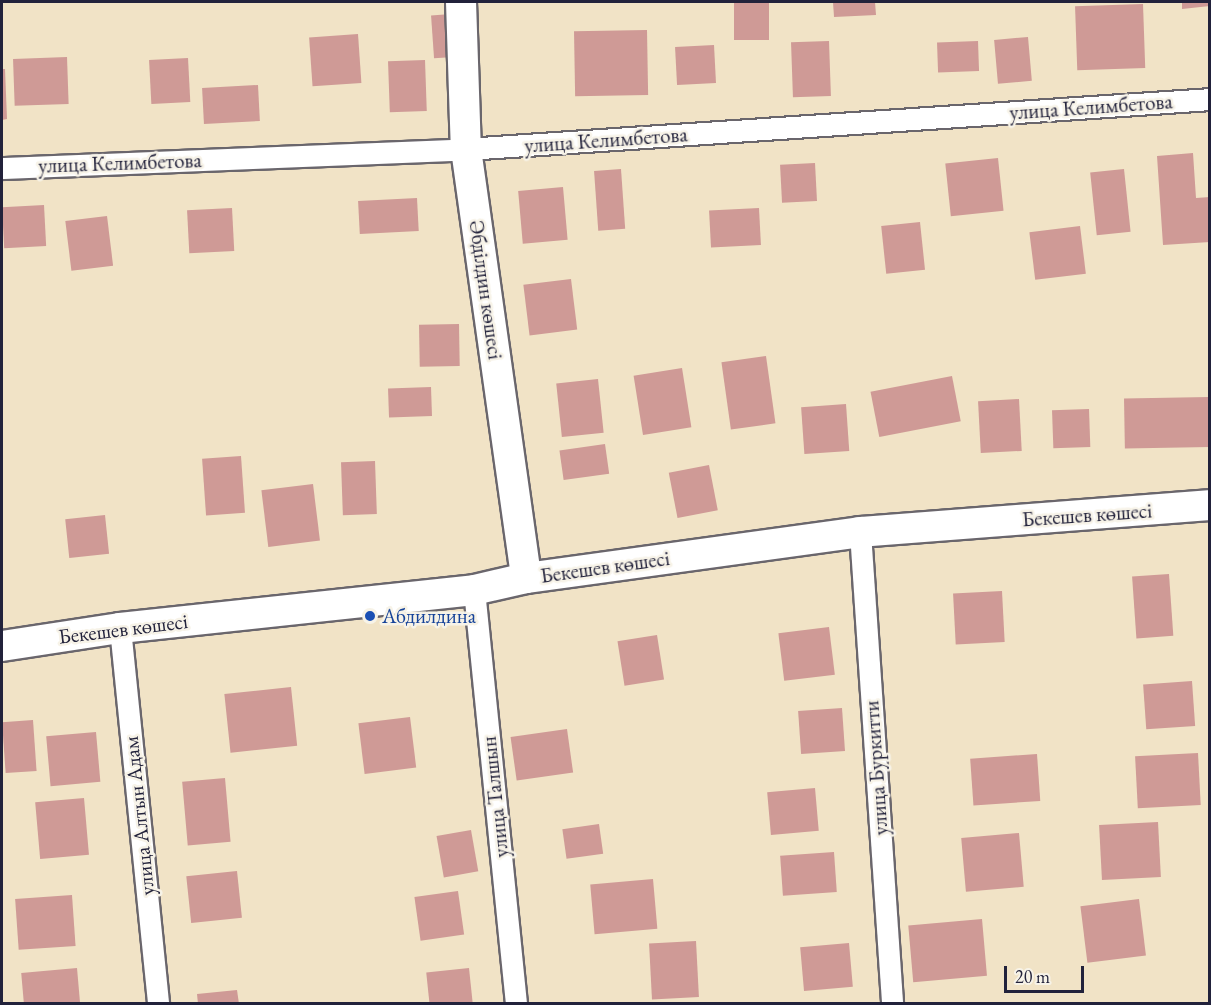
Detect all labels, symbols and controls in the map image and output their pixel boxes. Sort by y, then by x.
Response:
street label: улица Келимбетова [1009,89,1173,125]
street label: улица Келимбетова [524,122,688,158]
street label: улица Келимбетова [38,148,202,178]
street label: Әбділдин көшесі [464,219,508,361]
street label: Бекешев көшесі [1021,498,1153,532]
street label: Бекешев көшесі [539,545,671,589]
place label: Абдилдина [382,603,476,629]
street label: Бекешев көшесі [57,609,189,649]
marker: Абдилдина [363,609,377,623]
street label: улица Буркитти [859,700,893,836]
street label: улица Алтын Адам [118,735,160,897]
street label: улица Талшын [476,735,514,859]
scale bar [1007,954,1086,992]
text: 20 m [1015,965,1050,988]

